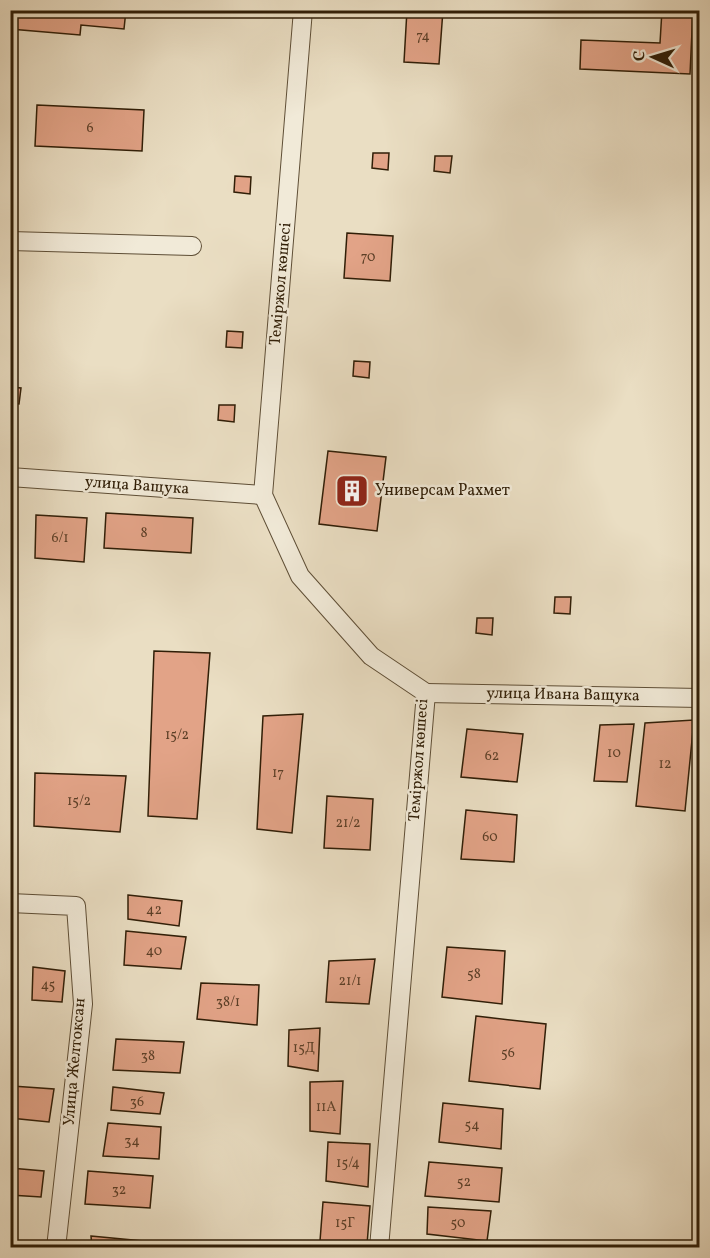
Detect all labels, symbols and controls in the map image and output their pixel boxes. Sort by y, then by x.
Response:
house number: 74 [416,27,430,46]
north arrow [623,27,683,87]
text: С [629,50,651,62]
house number: 6 [86,119,94,138]
street label: Теміржол көшесі [265,222,297,346]
house number: 70 [361,248,375,267]
street label: улица Ващука [84,471,190,501]
building icon: Универсам Рахмет [334,473,370,509]
place label: Универсам Рахмет [375,480,510,502]
house number: 8 [140,524,148,543]
house number: 6/1 [51,529,69,548]
street label: улица Ивана Ващука [486,683,640,707]
street label: Теміржол көшесі [404,698,434,822]
house number: 15/2 [165,726,189,745]
house number: 10 [607,744,621,763]
house number: 62 [485,747,499,766]
house number: 12 [659,755,671,774]
house number: 17 [272,764,284,783]
house number: 15/2 [67,792,91,811]
house number: 21/2 [336,814,360,833]
house number: 60 [482,828,498,847]
house number: 42 [146,901,162,920]
house number: 40 [146,942,162,961]
house number: 58 [467,965,481,984]
house number: 21/1 [338,972,362,991]
house number: 45 [41,976,55,995]
house number: 38/1 [216,993,240,1012]
street label: Улица Желтоксан [58,997,92,1127]
house number: 15Д [293,1039,315,1058]
house number: 56 [501,1044,515,1063]
house number: 38 [141,1047,155,1066]
house number: 36 [130,1093,144,1112]
house number: 11А [316,1098,336,1117]
house number: 54 [464,1116,480,1135]
house number: 34 [124,1132,140,1151]
house number: 15/4 [336,1154,360,1173]
house number: 52 [457,1173,471,1192]
house number: 32 [112,1181,126,1200]
house number: 15Г [335,1214,355,1233]
house number: 50 [451,1214,465,1233]

